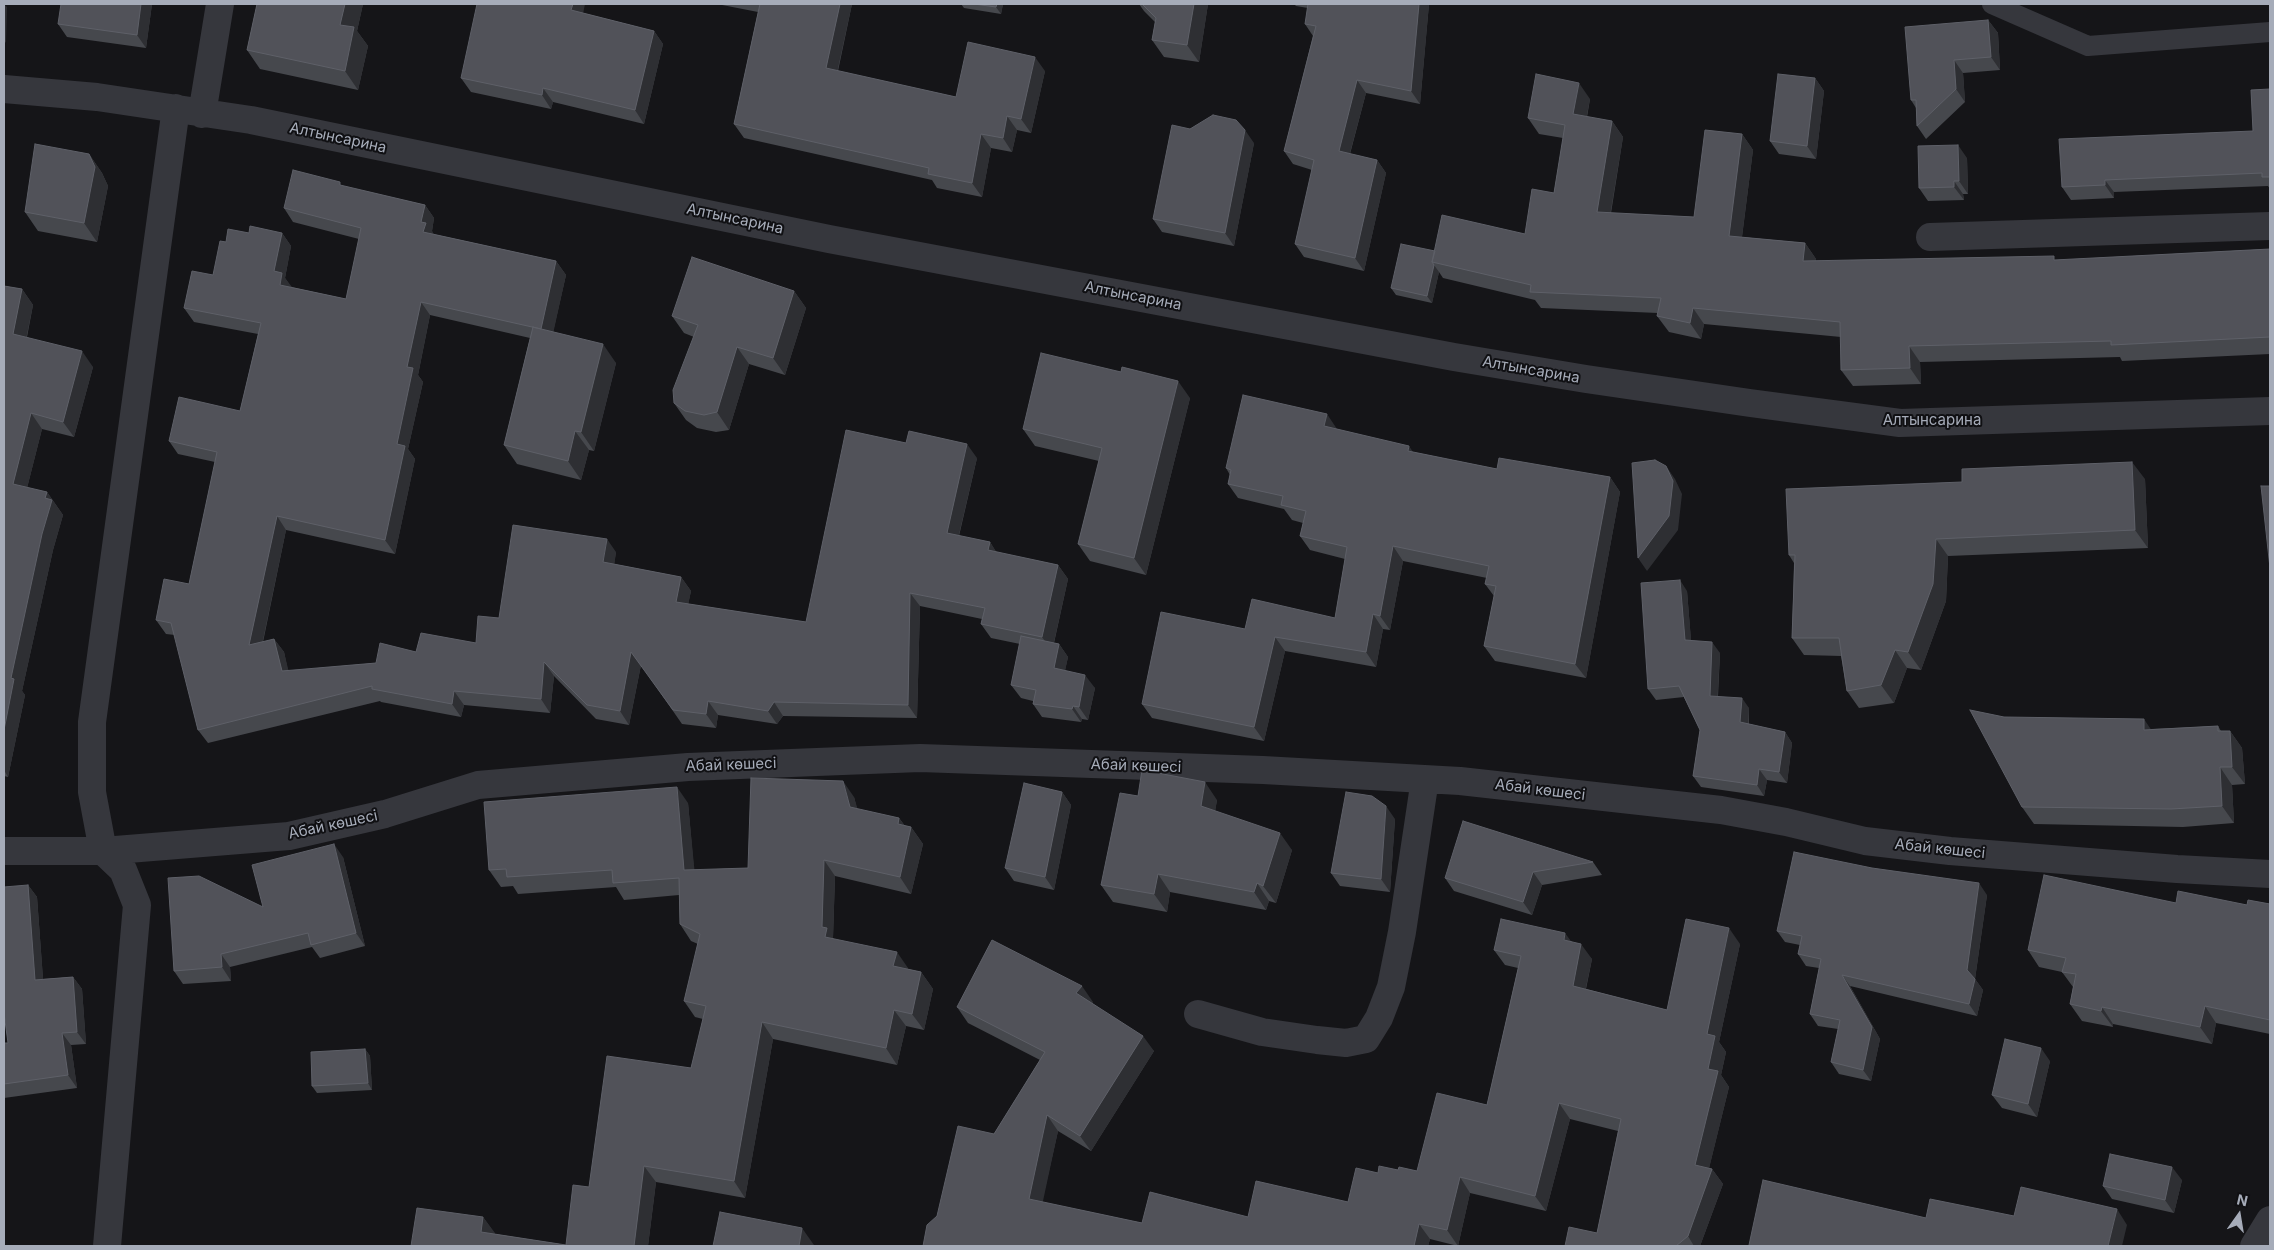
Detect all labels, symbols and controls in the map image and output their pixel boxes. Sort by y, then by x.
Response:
street label: Алтынсарина [288,119,388,157]
street label: Алтынсарина [685,200,785,238]
street label: Алтынсарина [1083,278,1183,314]
street label: Алтынсарина [1481,353,1581,387]
street label: Алтынсарина [1883,411,1981,429]
street label: Абай көшесі [685,754,777,776]
street label: Абай көшесі [1090,755,1182,777]
street label: Абай көшесі [1494,776,1586,804]
street label: Абай көшесі [287,807,379,843]
street label: Абай көшесі [1894,835,1986,863]
north arrow [2214,1190,2264,1240]
text: N [2235,1190,2250,1209]

